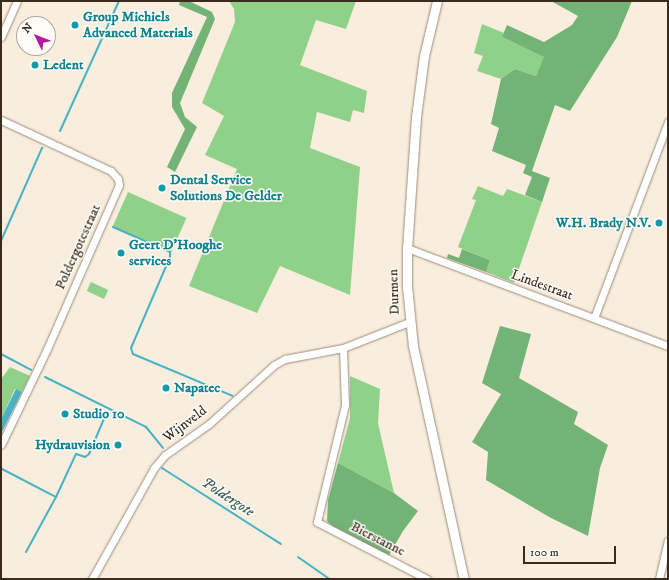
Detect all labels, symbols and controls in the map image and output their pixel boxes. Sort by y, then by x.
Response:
place label: Group Michiels Advanced Materials [83,9,193,42]
north arrow [16,16,56,56]
text: N [20,20,36,37]
marker: Group Michiels Advanced Materials [70,20,80,30]
place label: Ledent [43,57,83,73]
marker: Ledent [30,60,40,70]
place label: Dental Service Solutions De Gelder [170,172,282,204]
marker: Dental Service Solutions De Gelder [157,183,167,193]
street label: Poldergotestraat [52,202,104,292]
place label: W.H. Brady N.V. [556,215,651,231]
marker: W.H. Brady N.V. [654,218,664,228]
place label: Geert D'Hooghe services [129,237,222,270]
marker: Geert D'Hooghe services [116,248,126,258]
street label: Lindestraat [509,266,575,304]
street label: Durmen [385,269,403,315]
place label: Napatec [174,380,220,396]
marker: Napatec [161,383,171,393]
street label: Wijnveld [160,402,210,446]
place label: Studio 10 [73,406,125,422]
marker: Studio 10 [60,409,70,419]
place label: Hydrauvision [35,437,110,453]
marker: Hydrauvision [113,440,123,450]
water label: Poldergote [198,473,258,521]
street label: Bierstanne [348,518,408,560]
scale bar [525,538,618,564]
text: 100 m [530,545,559,560]

